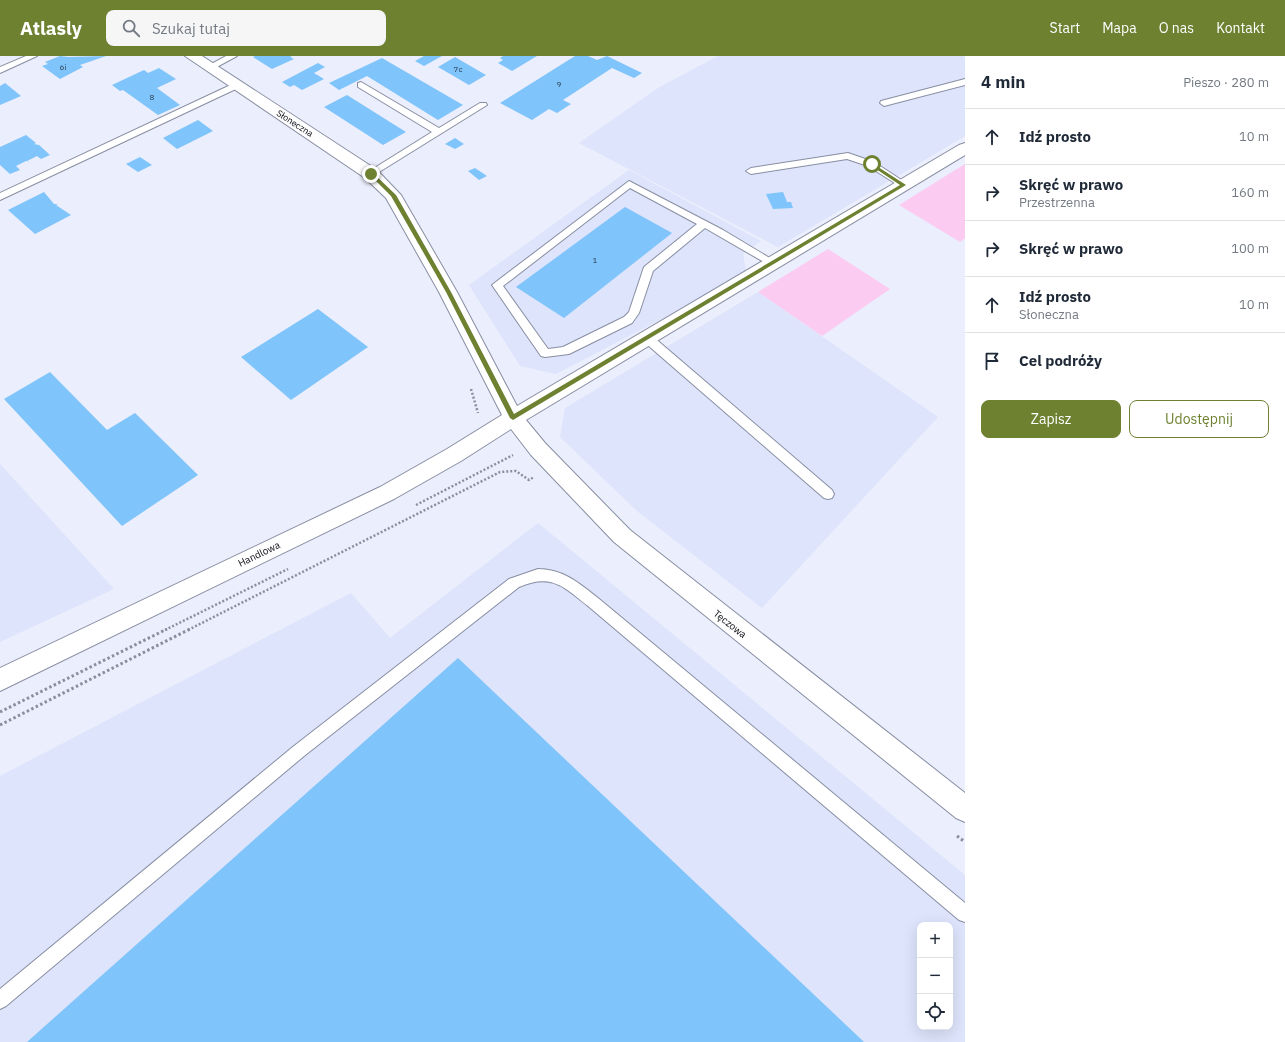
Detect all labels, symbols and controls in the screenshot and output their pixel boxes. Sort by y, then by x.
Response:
search box [106,10,386,46]
text: Atlasly [20,16,82,40]
icon: search [120,17,142,39]
text: Szukaj tutaj [152,19,230,38]
text: Start [1050,19,1080,37]
text: Mapa [1102,19,1137,37]
text: O nas [1159,19,1194,37]
text: Kontakt [1216,19,1265,37]
house number: 6i [60,62,66,72]
house number: 7c [454,64,462,74]
text: 4 min [981,71,1025,93]
text: Pieszo · 280 m [1183,74,1269,91]
house number: 9 [557,79,562,89]
house number: 8 [150,92,155,102]
street label: Słoneczna [275,107,316,139]
icon: ahead [981,126,1003,148]
text: Idź prosto [1019,127,1091,146]
text: 10 m [1239,128,1269,145]
route start [863,155,881,173]
route end [362,165,380,183]
text: Skręć w prawo [1019,175,1123,194]
icon: right [981,182,1003,204]
text: 160 m [1231,184,1269,201]
text: Przestrzenna [1019,194,1095,211]
icon: right [981,238,1003,260]
text: Skręć w prawo [1019,239,1123,258]
text: 100 m [1231,240,1269,257]
house number: 1 [593,255,598,265]
text: Idź prosto [1019,287,1091,306]
icon: ahead [981,294,1003,316]
text: 10 m [1239,296,1269,313]
text: Słoneczna [1019,306,1079,323]
icon: arrive [981,350,1003,372]
text: Cel podróży [1019,351,1102,370]
button: Zapisz [981,400,1121,438]
button: Udostępnij [1129,400,1269,438]
street label: Handlowa [236,538,283,570]
street label: Tęczowa [711,607,750,641]
map controls [917,922,953,1030]
button: + [917,922,953,958]
button: − [917,958,953,994]
button: locate [917,994,953,1030]

